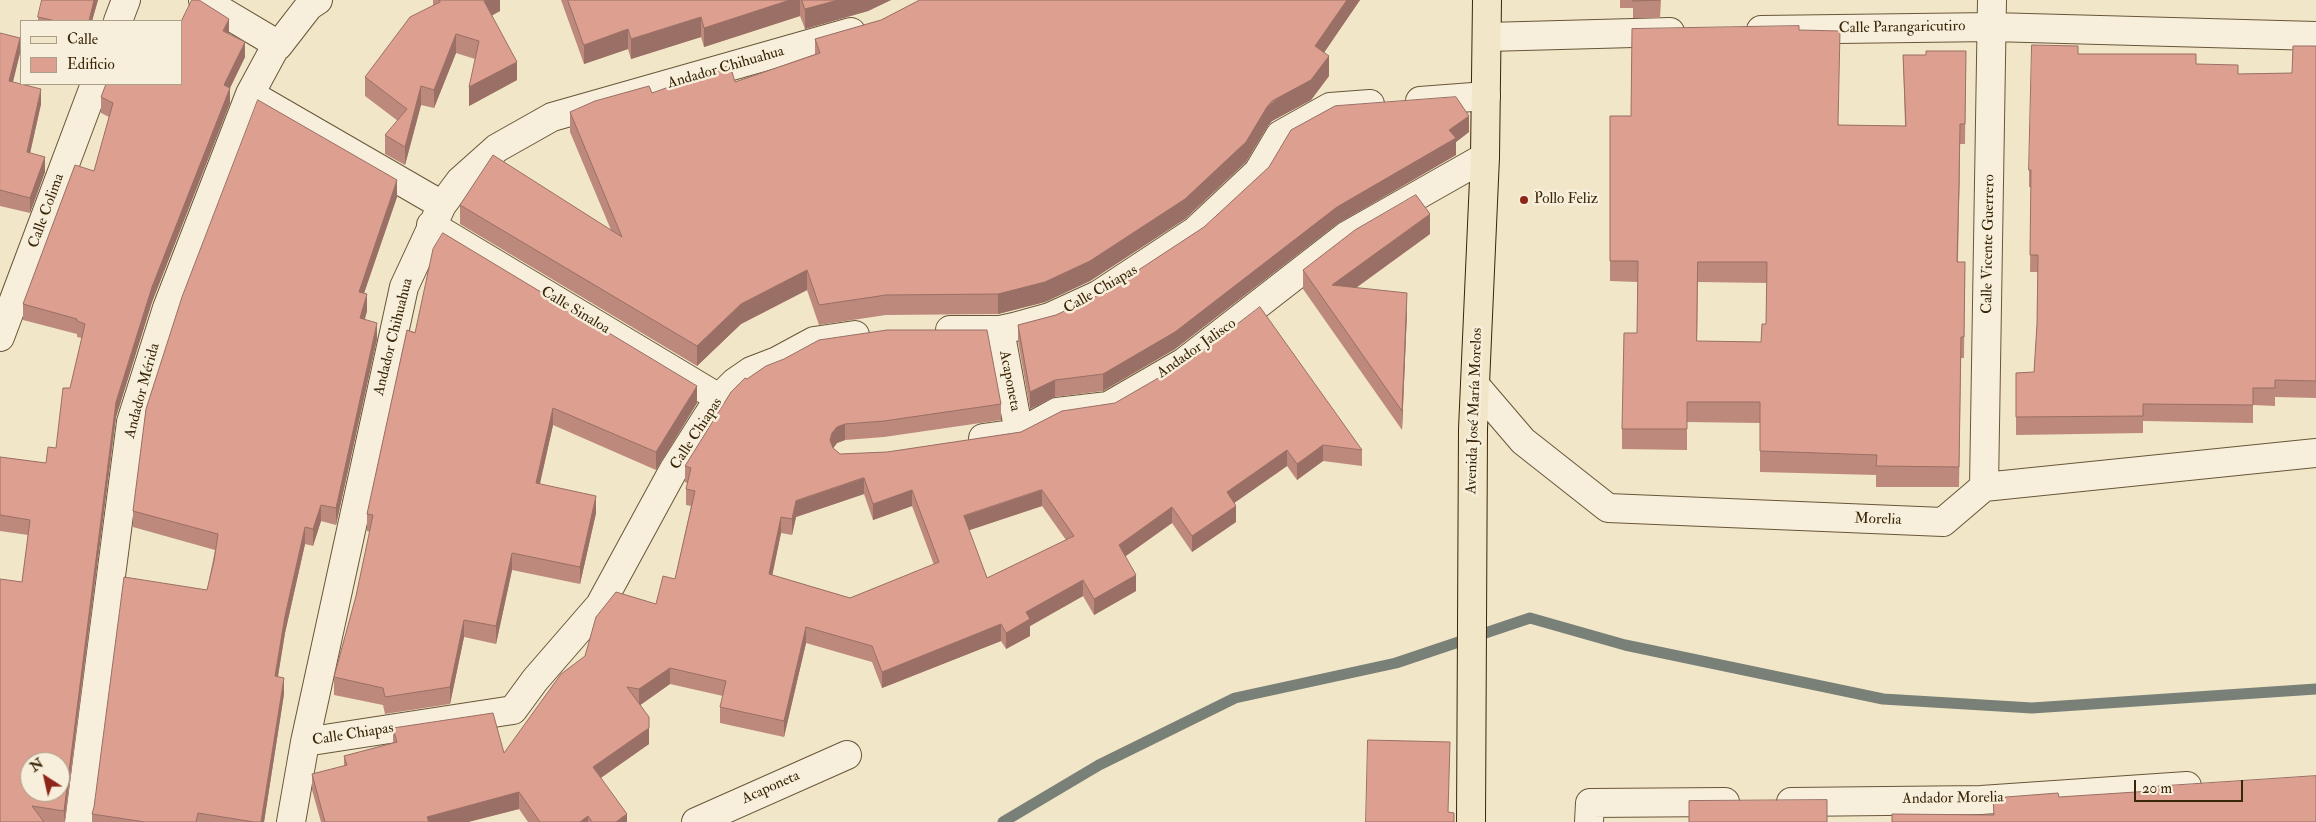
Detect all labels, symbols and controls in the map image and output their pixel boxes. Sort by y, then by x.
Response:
street label: Calle Parangaricutiro [1839,18,1965,38]
legend [20,20,182,85]
text: Calle [67,30,98,49]
street label: Andador Chihuahua [666,43,786,93]
text: Edificio [67,55,115,74]
street label: Calle Colima [25,171,69,251]
street label: Calle Vicente Guerrero [1979,174,1999,314]
place label: Pollo Feliz [1534,191,1598,209]
marker: Pollo Feliz [1518,194,1530,206]
street label: Calle Chiapas [1061,262,1141,318]
street label: Andador Chihuahua [371,276,417,398]
street label: Calle Sinaloa [537,283,613,339]
street label: Andador Jalisco [1154,315,1240,383]
street label: Avenida José María Morelos [1463,327,1487,495]
street label: Andador Mérida [122,341,164,441]
street label: Acaponeta [994,349,1024,413]
street label: Calle Chiapas [667,395,727,473]
street label: Morelia [1854,510,1902,530]
street label: Calle Chiapas [311,720,395,750]
north arrow [20,752,70,802]
text: N [27,755,47,776]
street label: Acaponeta [739,767,803,809]
scale bar [2136,770,2245,802]
text: 20 m [2142,779,2172,798]
street label: Andador Morelia [1902,789,2004,809]

